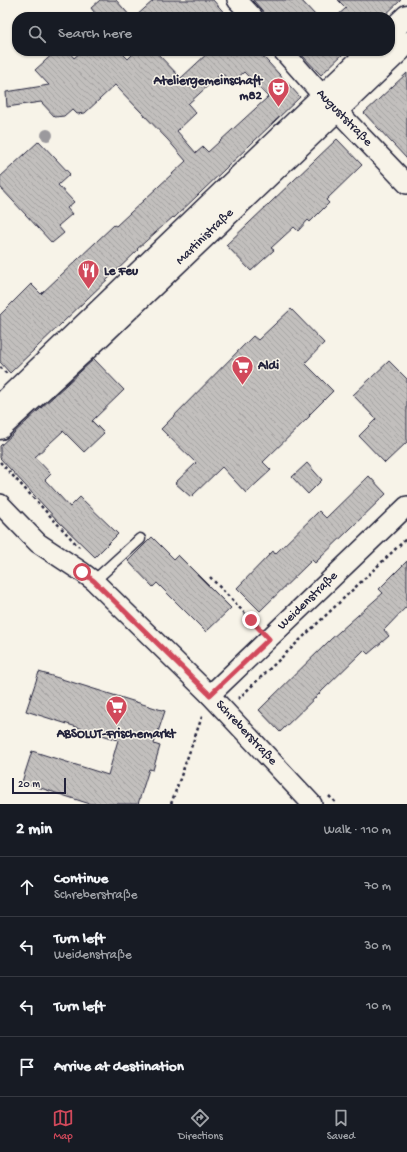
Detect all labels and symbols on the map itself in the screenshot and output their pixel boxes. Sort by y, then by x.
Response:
place label: Ateliergemeinschaft m82 [153,73,264,104]
theatre icon: Ateliergemeinschaft m82 [265,75,291,108]
street label: Auguststraße [313,86,375,150]
street label: Martinistraße [173,206,237,268]
restaurant icon: Le Feu [76,258,102,291]
place label: Le Feu [104,264,139,279]
supermarket icon: Aldi [229,353,255,386]
place label: Aldi [257,359,279,374]
route start [73,563,91,581]
street label: Weidenstraße [275,568,341,633]
route end [242,611,260,629]
supermarket icon: ABSOLUT-Frischemarkt [103,693,129,726]
street label: Schreberstraße [212,697,280,769]
place label: ABSOLUT-Frischemarkt [56,727,177,742]
scale bar [12,776,66,795]

